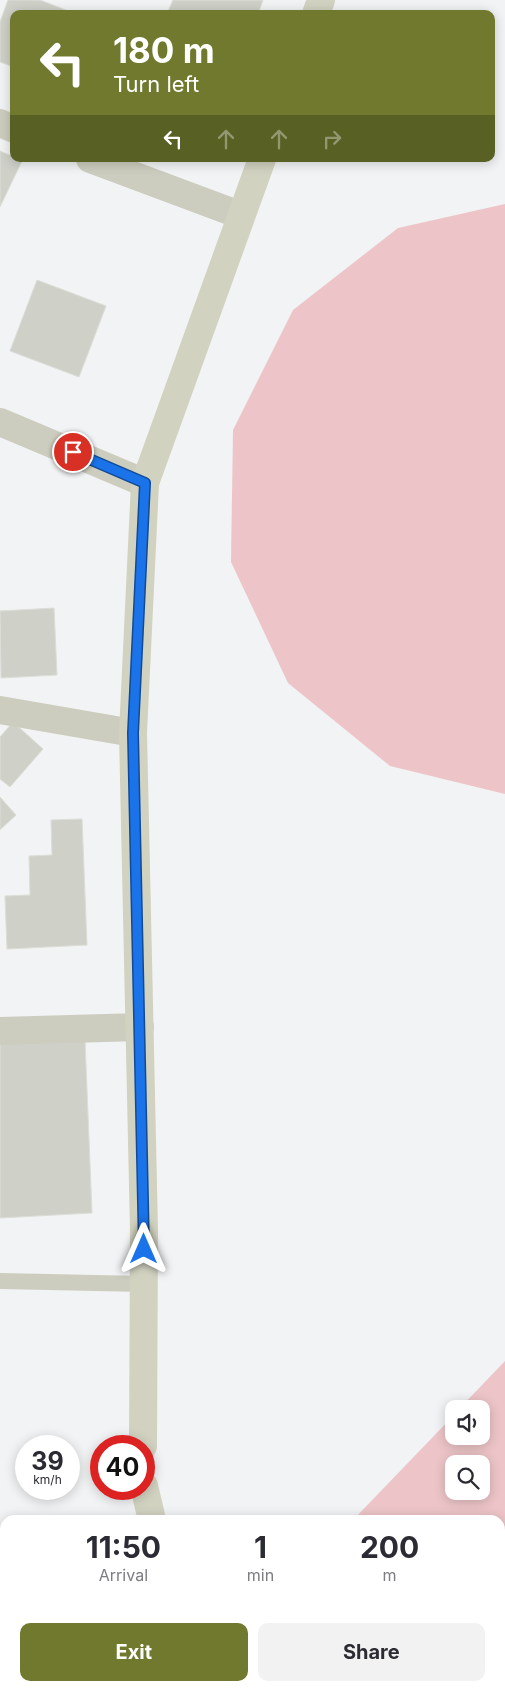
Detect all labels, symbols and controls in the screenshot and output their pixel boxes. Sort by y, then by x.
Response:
text: 180 m [113,29,215,71]
icon: left [30,30,95,95]
text: Turn left [113,71,199,97]
icon: left [159,125,187,153]
icon: ahead [212,125,240,153]
icon: ahead [265,125,293,153]
icon: right [318,125,346,153]
pin [52,431,94,473]
icon: arrive [59,438,87,466]
position arrow [117,1222,169,1274]
map controls [445,1400,490,1500]
button: sound [445,1400,490,1445]
speed limit sign: 40 [90,1435,155,1500]
text: 39 [31,1446,64,1476]
button: search [445,1455,490,1500]
text: km/h [33,1472,62,1487]
text: 11:50 [86,1529,161,1565]
text: 1 [254,1529,267,1565]
text: 200 [360,1529,419,1565]
text: Arrival [99,1565,148,1585]
text: min [247,1565,274,1585]
text: m [383,1565,397,1585]
button: Exit [20,1623,248,1681]
button: Share [258,1623,485,1681]

